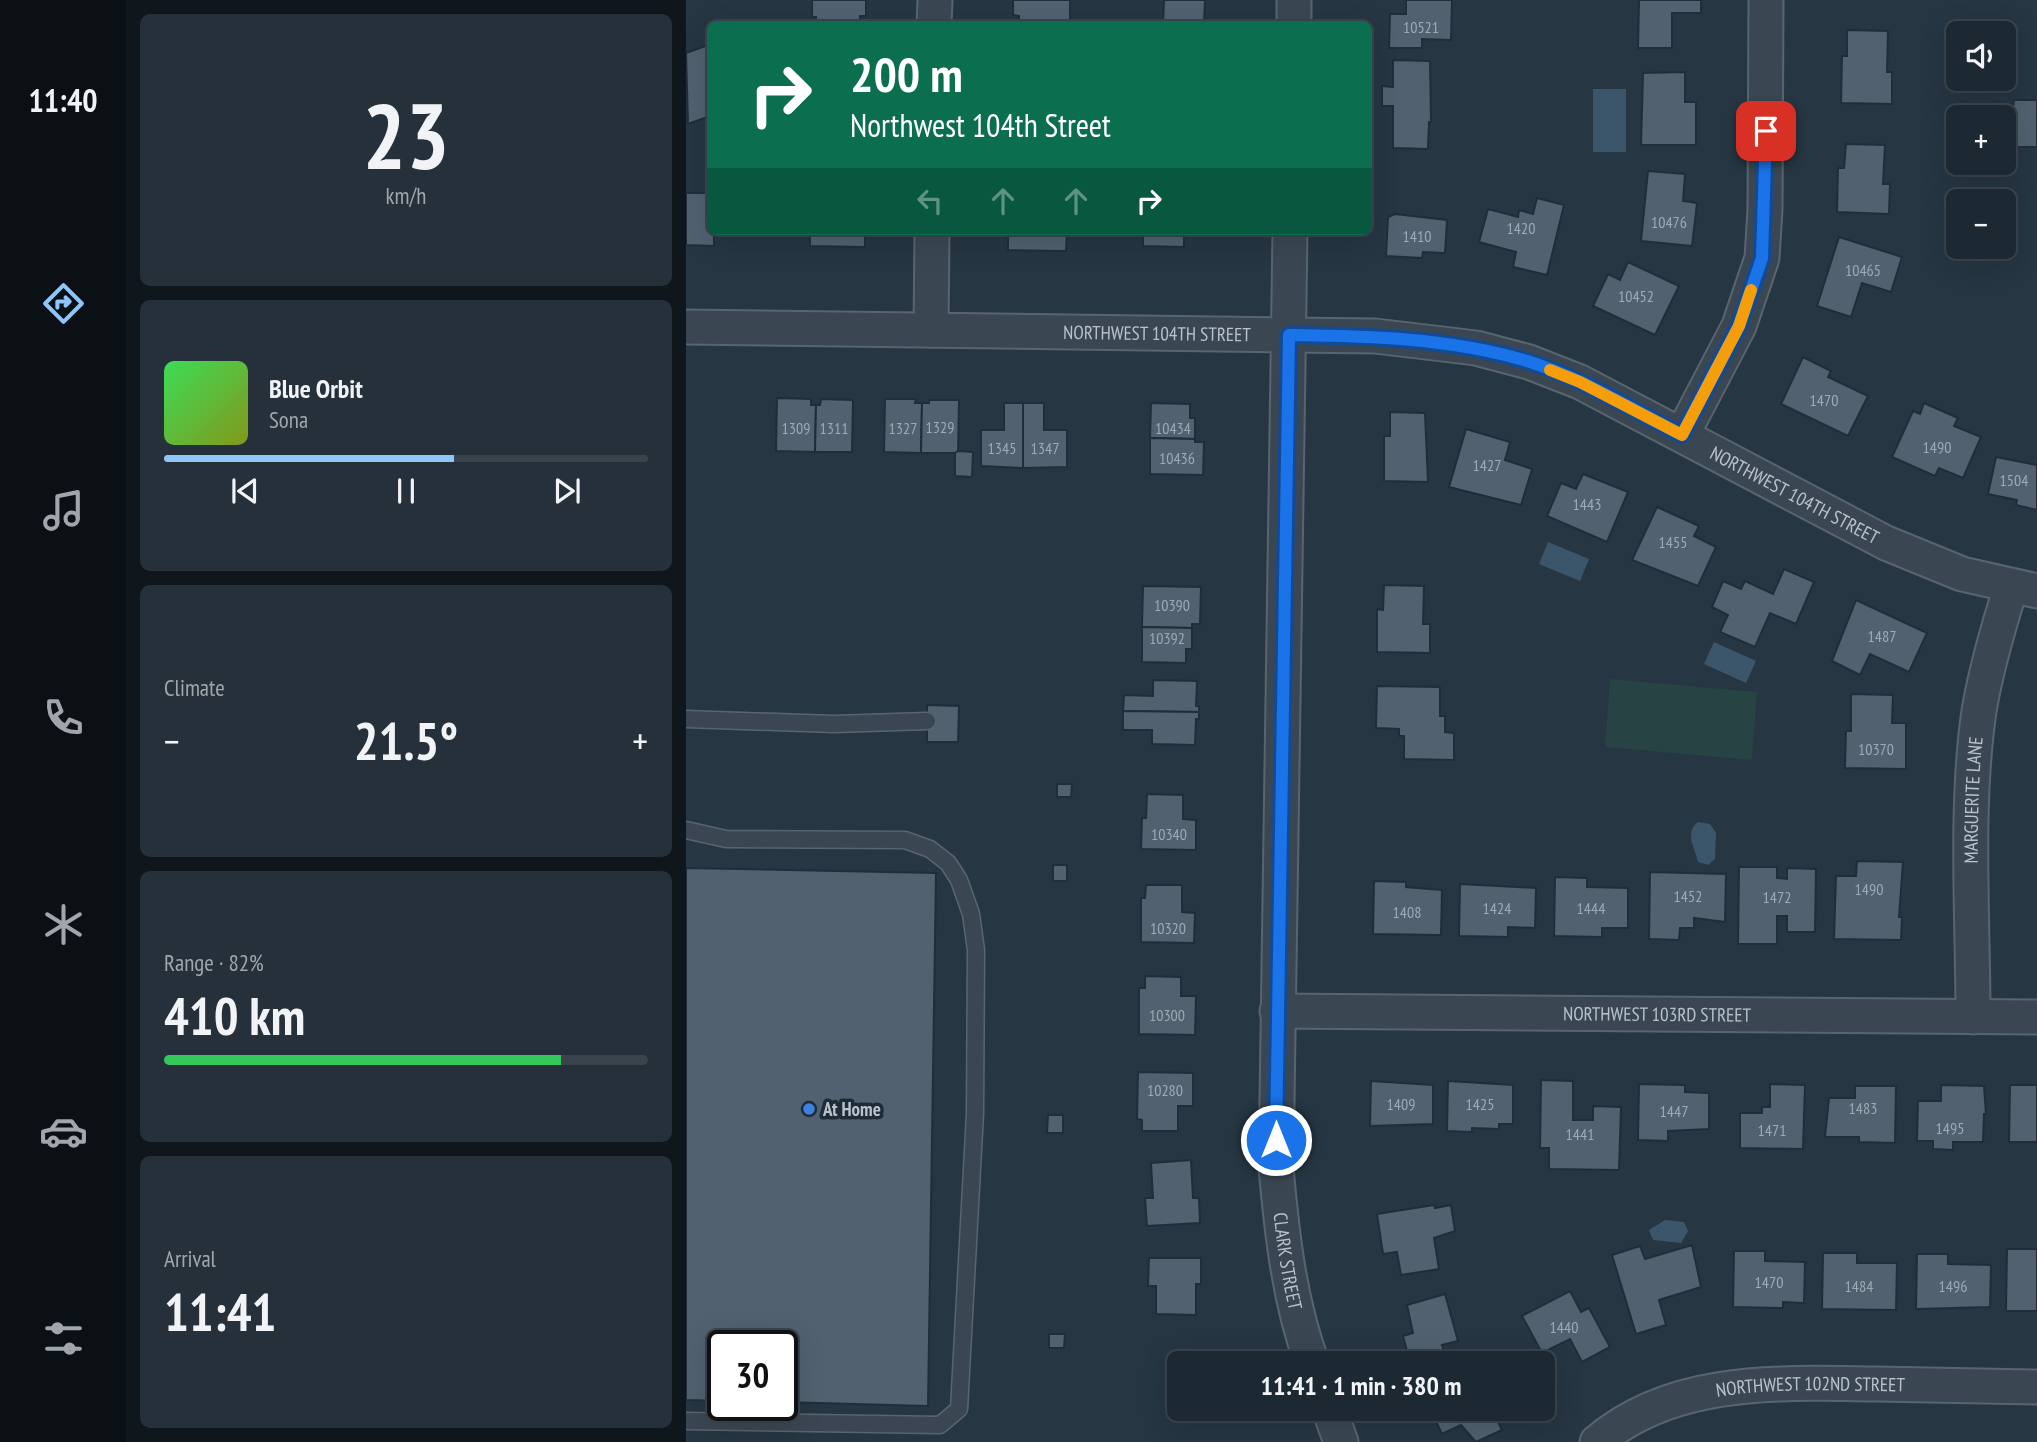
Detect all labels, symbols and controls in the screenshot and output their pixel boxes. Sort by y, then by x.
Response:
house number: 10521 [1403,17,1439,37]
map controls [1946,21,2016,259]
button: sound [1946,21,2016,91]
text: 200 m [850,42,963,106]
icon: right [735,49,826,140]
text: 23 [363,76,450,194]
text: 11:40 [28,79,98,121]
pin [1736,101,1796,161]
text: Northwest 104th Street [850,104,1111,146]
button: + [1946,105,2016,175]
icon: arrive [1747,112,1785,150]
text: km/h [386,181,426,210]
icon: left [911,182,949,220]
icon: ahead [984,182,1022,220]
icon: ahead [1057,182,1095,220]
icon: right [1130,182,1168,220]
button: − [1946,189,2016,259]
house number: 10476 [1651,212,1687,232]
house number: 1420 [1507,218,1535,238]
house number: 1410 [1403,226,1431,246]
house number: 10465 [1845,260,1881,280]
icon: directions [39,279,88,328]
house number: 10452 [1618,286,1654,306]
street label: NORTHWEST 104TH STREET [1063,320,1251,346]
text: Blue Orbit [269,372,363,405]
house number: 1470 [1810,390,1838,410]
text: Sona [269,405,308,434]
house number: 1329 [926,417,954,437]
house number: 1309 [782,418,810,438]
house number: 1311 [820,418,848,438]
house number: 1327 [889,418,917,438]
house number: 10434 [1155,418,1191,438]
house number: 1490 [1923,437,1951,457]
house number: 1345 [988,438,1016,458]
house number: 1347 [1031,438,1059,458]
street label: NORTHWEST 104TH STREET [1706,441,1884,549]
house number: 10436 [1159,448,1195,468]
house number: 1427 [1473,455,1501,475]
house number: 1504 [2000,470,2028,490]
icon: previous [226,472,264,510]
icon: pause [387,472,425,510]
icon: next [548,472,586,510]
icon: music [39,486,88,535]
house number: 1443 [1573,494,1601,514]
house number: 1455 [1659,532,1687,552]
house number: 10390 [1154,595,1190,615]
house number: 1487 [1868,626,1896,646]
house number: 10392 [1149,628,1185,648]
text: Climate [164,673,225,702]
icon: phone [39,693,88,742]
text: 21.5° [354,707,458,774]
text: − [164,716,180,765]
text: + [632,716,648,765]
street label: MARGUERITE LANE [1959,736,1988,863]
house number: 10370 [1858,739,1894,759]
house number: 10340 [1151,824,1187,844]
house number: 1490 [1855,879,1883,899]
house number: 1452 [1674,886,1702,906]
house number: 1472 [1763,887,1791,907]
house number: 1424 [1483,898,1511,918]
house number: 1444 [1577,898,1605,918]
icon: climate [39,900,88,949]
house number: 1408 [1393,902,1421,922]
house number: 10320 [1150,918,1186,938]
text: Range · 82% [164,948,264,977]
text: 410 km [164,982,305,1049]
street label: NORTHWEST 103RD STREET [1563,1001,1752,1027]
house number: 10300 [1149,1005,1185,1025]
house number: 10280 [1147,1080,1183,1100]
house number: 1409 [1387,1094,1415,1114]
house number: 1425 [1466,1094,1494,1114]
place label: At Home [822,1097,881,1121]
house number: 1483 [1849,1098,1877,1118]
marker: At Home [801,1101,817,1117]
house number: 1447 [1660,1101,1688,1121]
position arrow [1239,1103,1313,1177]
icon: car [39,1107,88,1156]
house number: 1495 [1936,1118,1964,1138]
house number: 1471 [1758,1120,1786,1140]
house number: 1441 [1566,1124,1594,1144]
street label: CLARK STREET [1268,1211,1308,1313]
text: Arrival [164,1244,216,1273]
house number: 1470 [1755,1272,1783,1292]
house number: 1484 [1845,1276,1873,1296]
house number: 1496 [1939,1276,1967,1296]
text: 11:41 [164,1278,276,1345]
icon: filters [39,1314,88,1363]
house number: 1440 [1550,1317,1578,1337]
speed limit sign: 30 [707,1330,798,1421]
text: 11:41 · 1 min · 380 m [1261,1369,1461,1402]
street label: NORTHWEST 102ND STREET [1714,1371,1906,1402]

